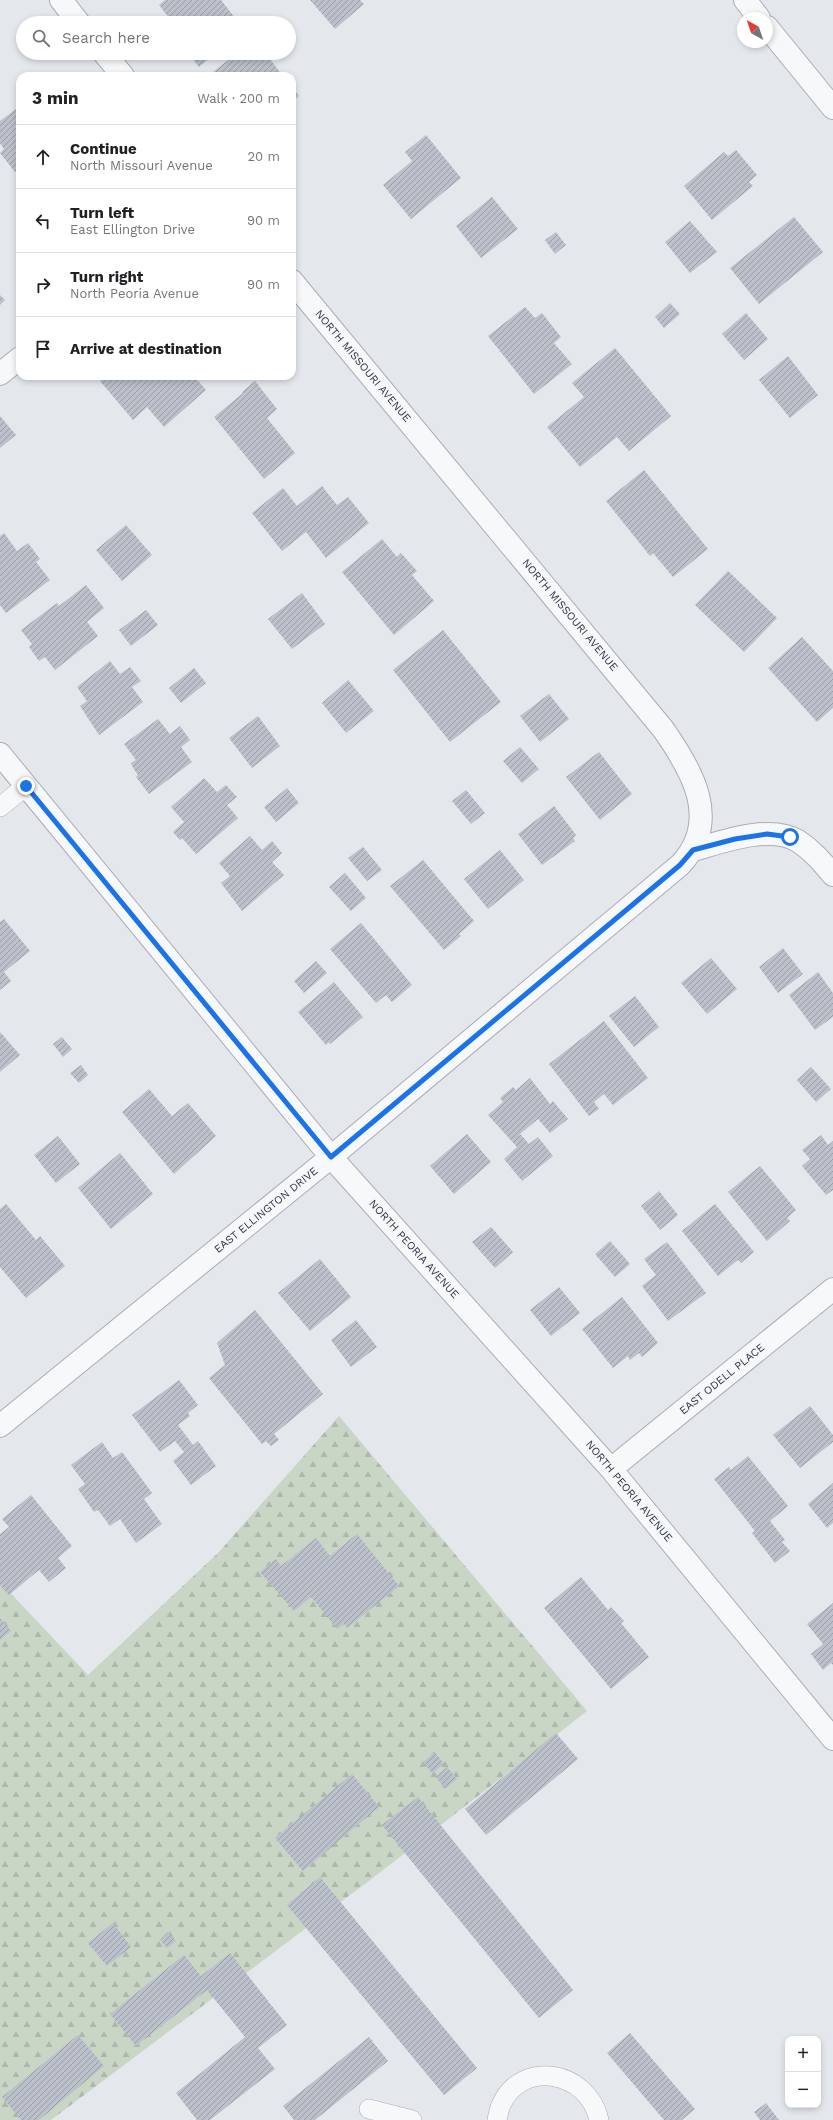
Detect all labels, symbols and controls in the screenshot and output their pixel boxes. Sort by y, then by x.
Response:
north arrow [737,12,773,48]
search box [16,16,296,60]
icon: search [30,27,52,49]
text: Search here [62,29,150,47]
text: 3 min [32,88,78,108]
text: Walk · 200 m [197,91,280,106]
text: Continue [70,140,137,158]
icon: ahead [32,146,54,168]
text: 20 m [248,149,280,164]
text: North Missouri Avenue [70,158,213,173]
text: Turn left [70,204,134,222]
icon: left [32,210,54,232]
text: 90 m [247,213,280,228]
text: East Ellington Drive [70,222,195,237]
text: Turn right [70,268,143,286]
icon: right [32,274,54,296]
text: 90 m [247,277,280,292]
text: North Peoria Avenue [70,286,199,301]
street label: NORTH MISSOURI AVENUE [312,307,414,425]
icon: arrive [32,338,54,360]
text: Arrive at destination [70,340,222,358]
street label: NORTH MISSOURI AVENUE [519,556,621,674]
route end [17,777,35,795]
route start [781,828,799,846]
street label: EAST ELLINGTON DRIVE [212,1164,320,1256]
street label: NORTH PEORIA AVENUE [366,1197,462,1301]
street label: EAST ODELL PLACE [677,1341,767,1417]
street label: NORTH PEORIA AVENUE [583,1438,675,1544]
map controls [785,2036,821,2108]
button: + [785,2036,821,2072]
button: − [785,2072,821,2108]

